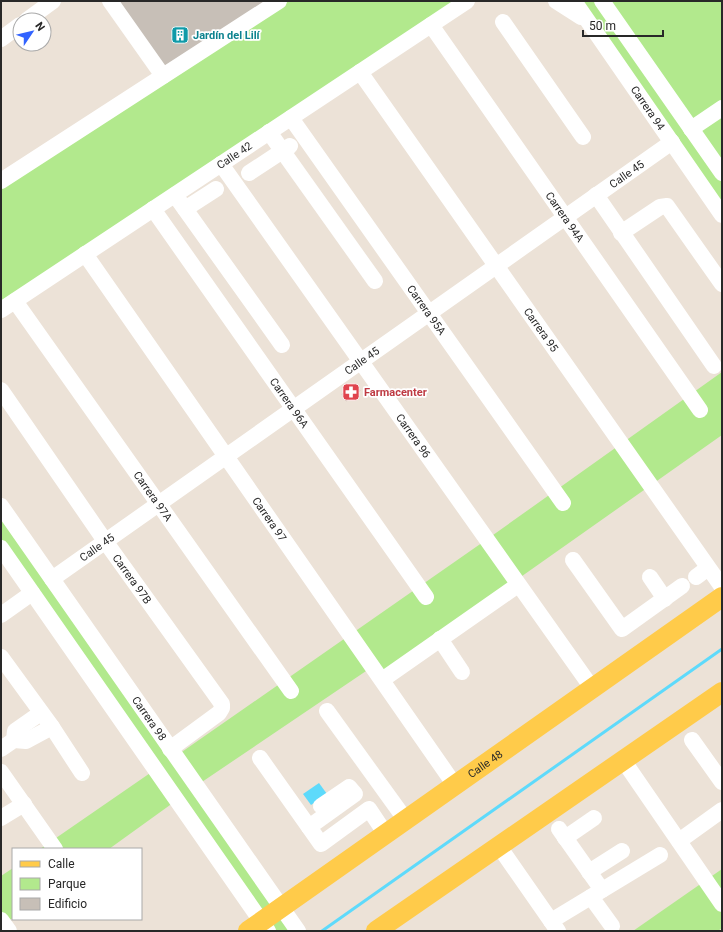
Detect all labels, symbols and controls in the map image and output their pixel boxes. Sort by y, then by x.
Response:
north arrow [12,12,52,52]
scale bar [583,12,663,38]
text: 50 m [589,19,616,33]
text: N [32,20,47,34]
building icon: Jardín del Lilí [170,25,190,45]
place label: Jardín del Lilí [193,29,261,42]
street label: Carrera 94 [628,83,668,133]
street label: Calle 42 [214,139,254,172]
street label: Calle 45 [607,157,646,191]
street label: Carrera 94A [543,189,587,245]
street label: Carrera 95A [405,282,449,338]
street label: Carrera 95 [521,305,561,354]
street label: Calle 45 [342,344,382,377]
street label: Carrera 96A [267,375,312,431]
pharmacy icon: Farmacenter [341,382,361,402]
place label: Farmacenter [364,386,427,399]
street label: Carrera 96 [393,411,433,460]
street label: Carrera 97A [131,469,176,524]
street label: Carrera 97 [250,494,289,544]
street label: Calle 45 [77,531,117,564]
street label: Carrera 97B [110,552,154,606]
street label: Carrera 98 [129,694,169,743]
street label: Calle 48 [465,747,505,781]
legend [12,848,142,920]
text: Calle [48,857,75,871]
text: Parque [48,877,86,891]
text: Edificio [48,897,87,911]

